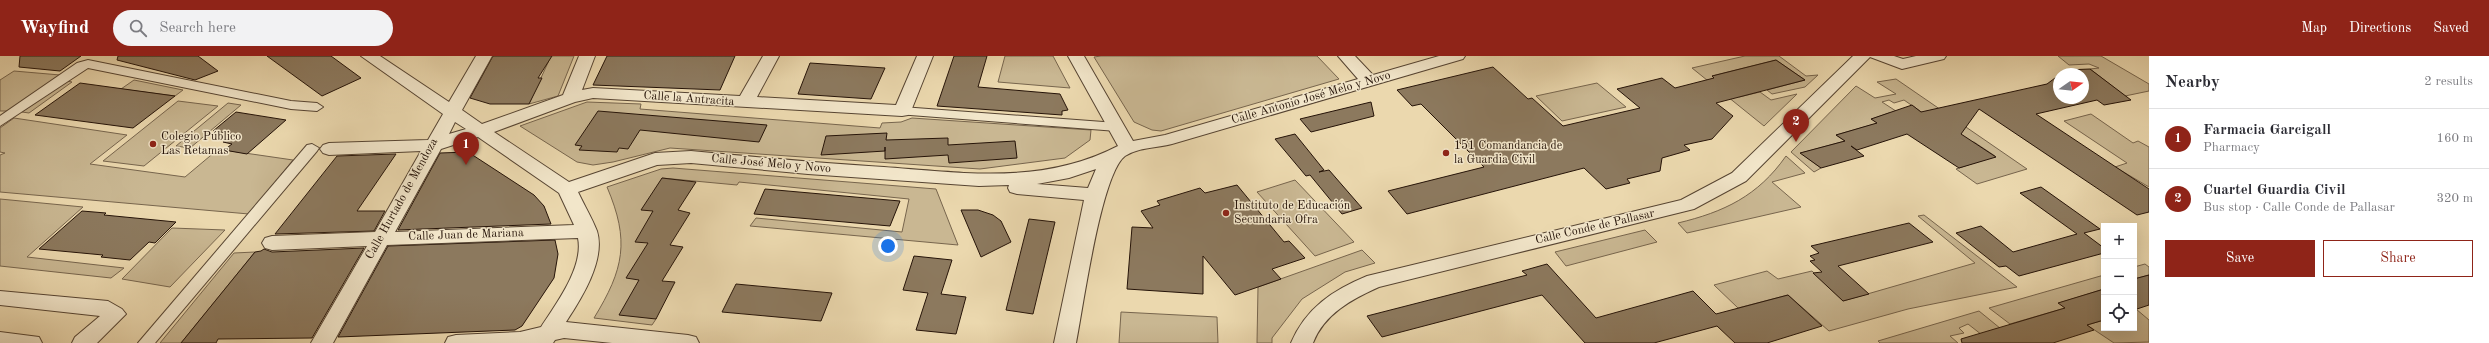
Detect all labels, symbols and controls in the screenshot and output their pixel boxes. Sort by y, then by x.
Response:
search box [113,10,393,46]
icon: search [127,17,149,39]
text: Wayfind [20,19,89,38]
text: Search here [159,21,236,36]
text: Map [2301,21,2327,35]
text: Directions [2349,21,2411,35]
text: Saved [2433,21,2469,35]
north arrow [2053,68,2089,104]
street label: Calle Antonio José Melo y Novo [1230,69,1392,127]
text: Nearby [2165,74,2220,91]
text: 2 results [2424,75,2473,88]
street label: Calle la Antracita [643,90,735,108]
pin: 2 [1783,109,1809,142]
text: Farmacia Garcigall [2203,123,2331,138]
place label: Colegio Público Las Retamas [161,131,241,157]
pin: 1 [453,132,479,165]
text: 1 [2174,132,2182,145]
text: 160 m [2436,132,2473,145]
street label: Calle Hurtado de Mendoza [364,136,440,262]
marker: Colegio Público Las Retamas [148,139,158,149]
place label: 151 Comandancia de la Guardia Civil [1454,139,1563,166]
text: Pharmacy [2203,141,2260,154]
marker: 151 Comandancia de la Guardia Civil [1441,148,1451,158]
street label: Calle José Melo y Novo [711,153,831,175]
text: Cuartel Guardia Civil [2203,183,2346,198]
text: 2 [2174,192,2182,205]
text: 320 m [2436,192,2473,205]
place label: Instituto de Educación Secundaria Ofra [1234,200,1351,226]
text: Bus stop · Calle Conde de Pallasar [2203,201,2395,214]
street label: Calle Conde de Pallasar [1534,207,1656,247]
marker: Instituto de Educación Secundaria Ofra [1221,208,1231,218]
map controls [2101,223,2137,331]
button: + [2101,223,2137,259]
street label: Calle Juan de Mariana [408,227,524,243]
your location [878,236,898,256]
button: Save [2165,240,2315,277]
button: Share [2323,240,2473,277]
button: − [2101,259,2137,295]
button: locate [2101,295,2137,331]

